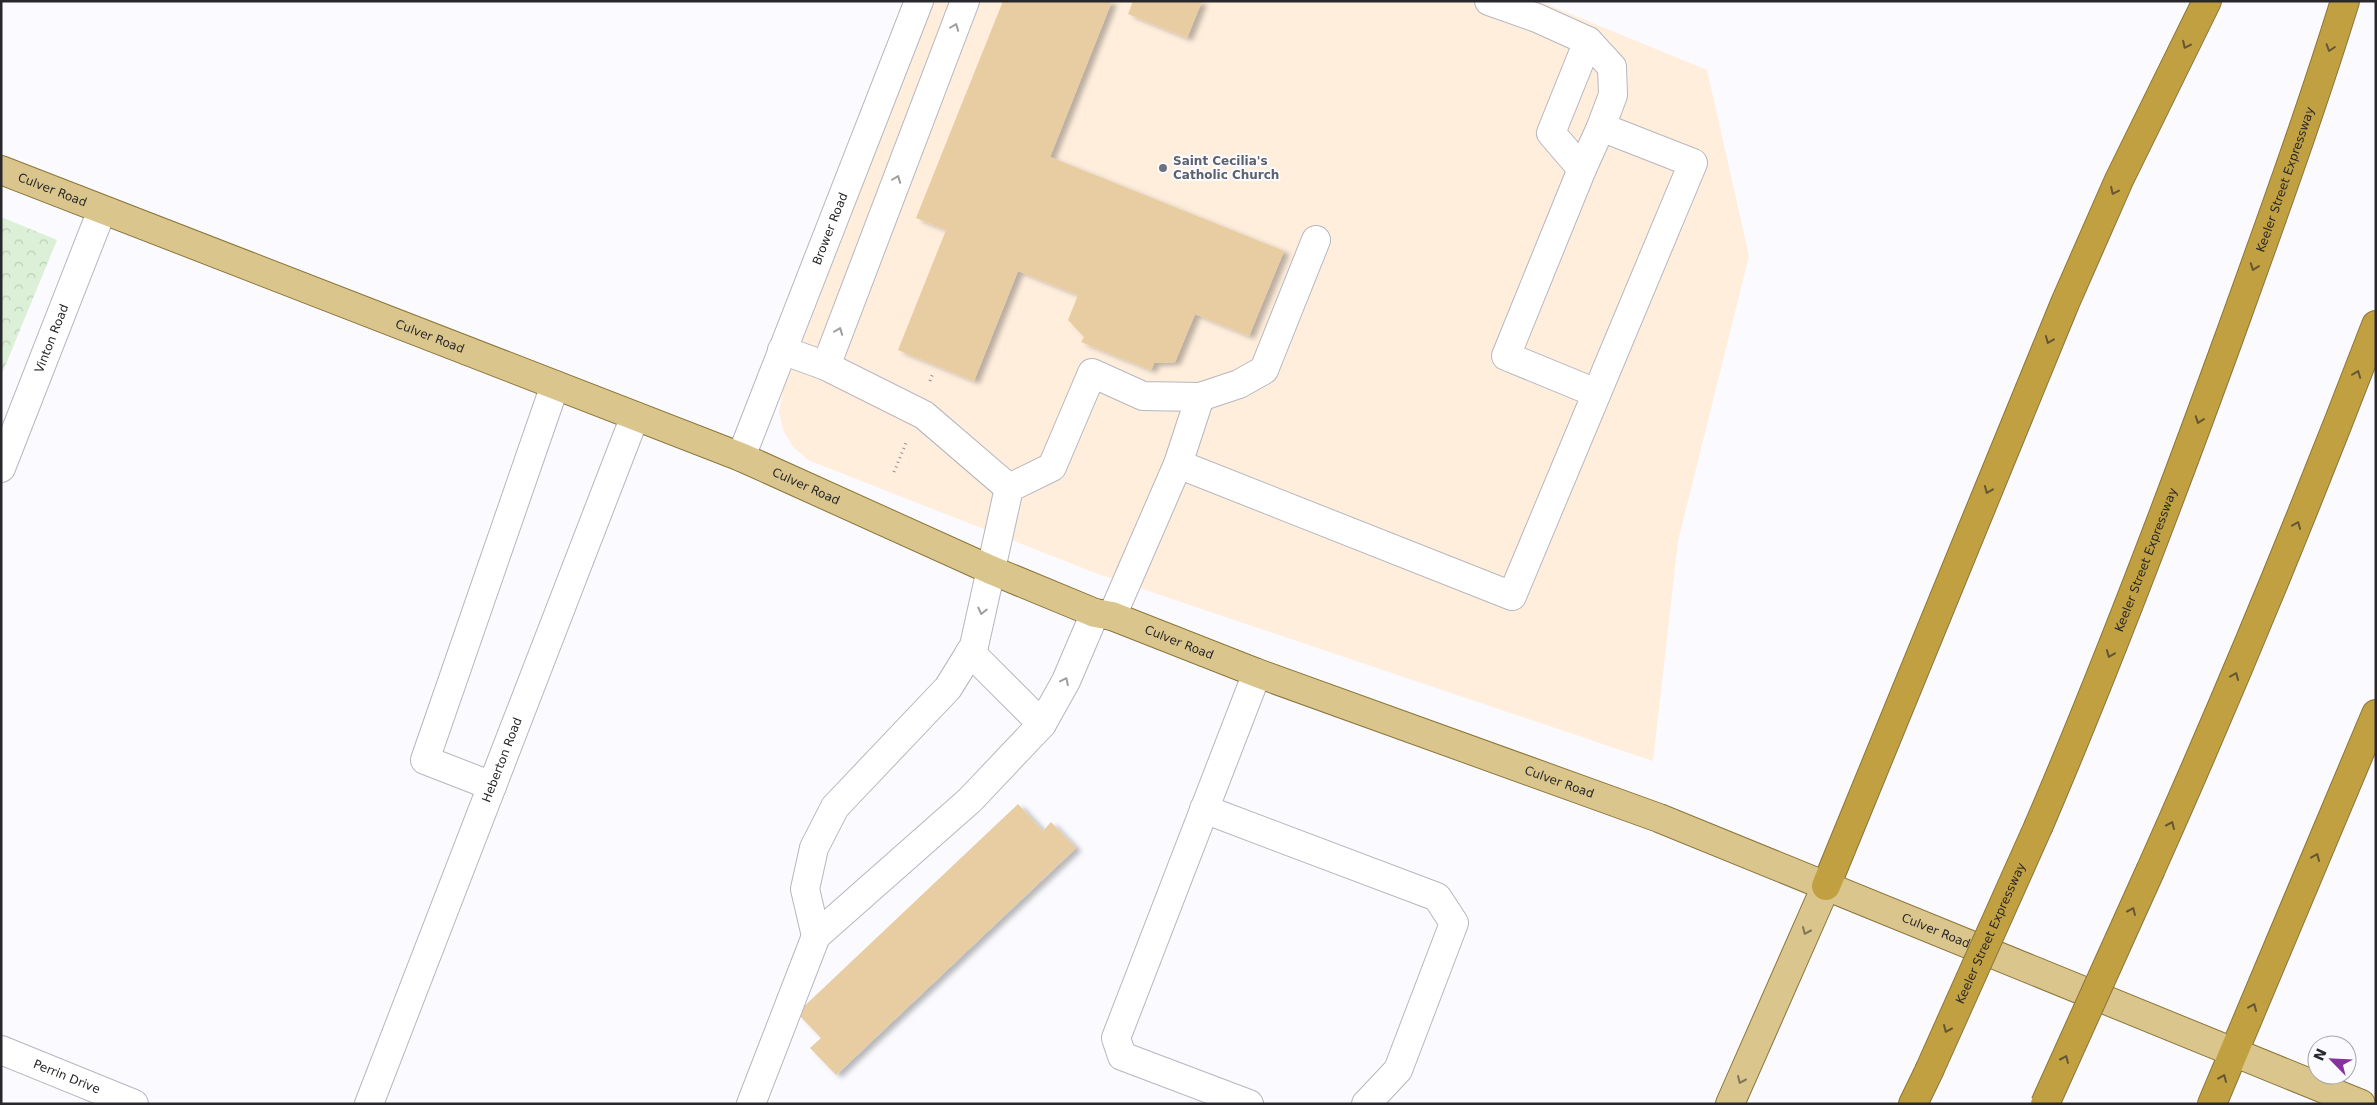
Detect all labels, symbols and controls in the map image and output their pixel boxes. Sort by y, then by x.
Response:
one-way arrow [949,23,959,32]
one-way arrow [2182,40,2192,49]
one-way arrow [2326,43,2336,51]
street label: Keeler Street Expressway [2253,105,2317,254]
place label: Saint Cecilia's Catholic Church [1173,154,1279,182]
marker: Saint Cecilia's Catholic Church [1157,162,1169,174]
street label: Culver Road [16,170,89,210]
one-way arrow [891,175,901,184]
one-way arrow [2110,186,2121,195]
street label: Brower Road [810,191,850,267]
one-way arrow [2250,263,2260,271]
street label: Vinton Road [32,302,71,375]
street label: Culver Road [393,317,466,356]
one-way arrow [833,327,843,336]
one-way arrow [2045,335,2056,344]
one-way arrow [2351,370,2361,379]
one-way arrow [2195,415,2205,424]
street label: Culver Road [770,465,842,508]
one-way arrow [1984,485,1994,494]
street label: Keeler Street Expressway [2112,486,2180,634]
one-way arrow [2291,521,2301,530]
one-way arrow [977,607,988,616]
street label: Culver Road [1143,623,1216,662]
one-way arrow [2105,649,2115,657]
one-way arrow [2229,672,2240,681]
one-way arrow [1059,677,1069,686]
street label: Heberton Road [479,715,525,804]
street label: Culver Road [1523,763,1596,801]
one-way arrow [2164,821,2175,830]
one-way arrow [2310,853,2320,862]
street label: Keeler Street Expressway [1953,860,2028,1006]
one-way arrow [2126,907,2136,916]
street label: Culver Road [1900,911,1972,951]
one-way arrow [1802,926,1813,935]
one-way arrow [2247,1003,2257,1012]
one-way arrow [1943,1024,1953,1033]
north arrow [2307,1035,2357,1085]
text: N [2310,1046,2330,1063]
one-way arrow [2059,1055,2069,1064]
street label: Perrin Drive [31,1057,102,1096]
one-way arrow [2217,1074,2227,1083]
one-way arrow [1736,1075,1747,1084]

